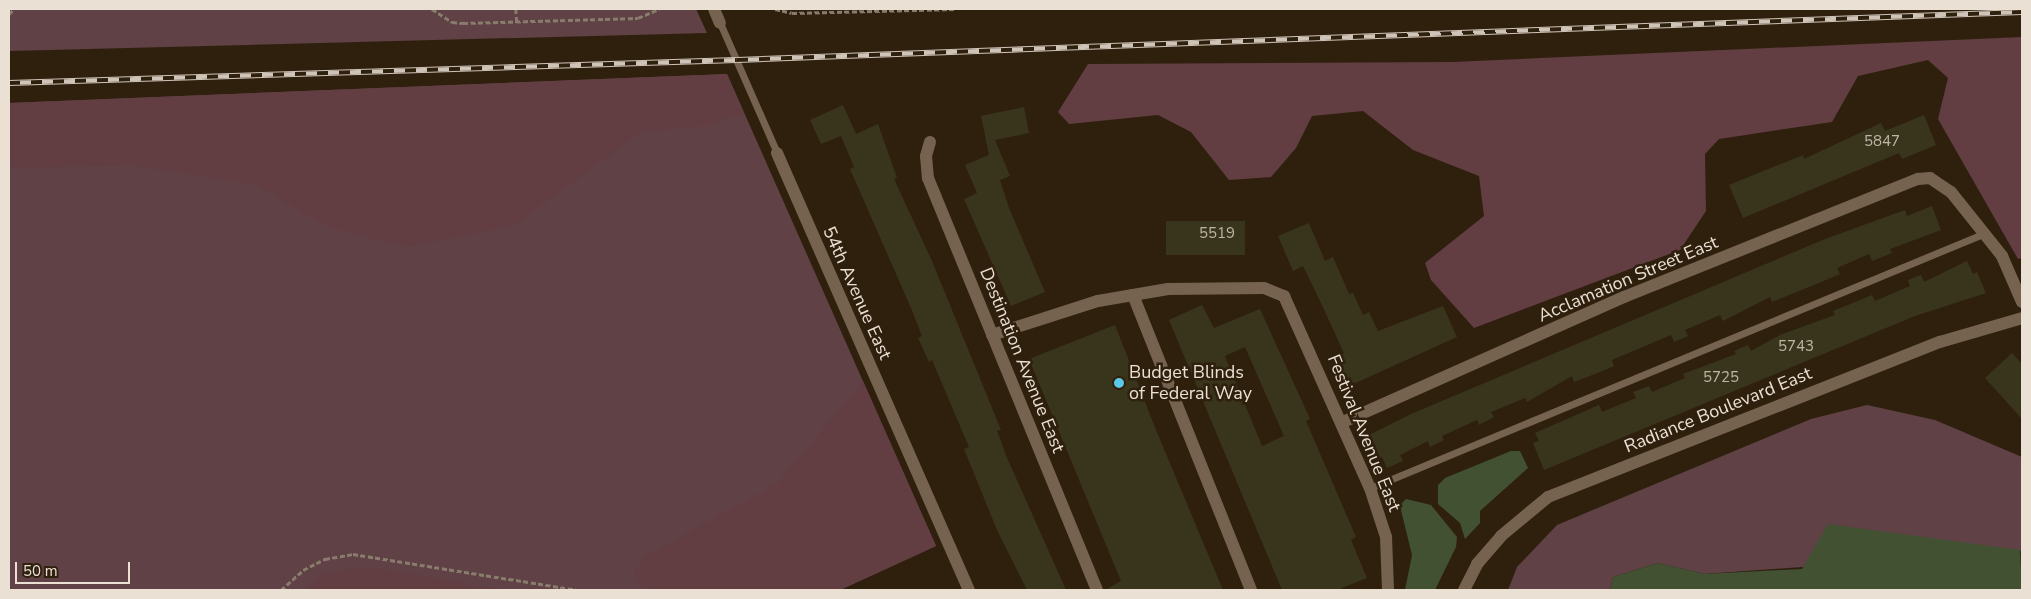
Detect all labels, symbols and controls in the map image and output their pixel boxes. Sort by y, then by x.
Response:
house number: 5847 [1864,133,1900,151]
street label: 54th Avenue East [818,223,896,363]
house number: 5519 [1199,225,1235,243]
street label: Acclamation Street East [1535,231,1721,327]
street label: Destination Avenue East [975,264,1069,456]
house number: 5743 [1778,338,1814,356]
street label: Festival Avenue East [1323,351,1405,515]
place label: Budget Blinds of Federal Way [1129,362,1252,404]
street label: Radiance Boulevard East [1621,362,1815,458]
house number: 5725 [1703,369,1739,387]
marker: Budget Blinds of Federal Way [1113,377,1125,389]
scale bar [18,552,132,584]
text: 50 m [23,561,58,581]

